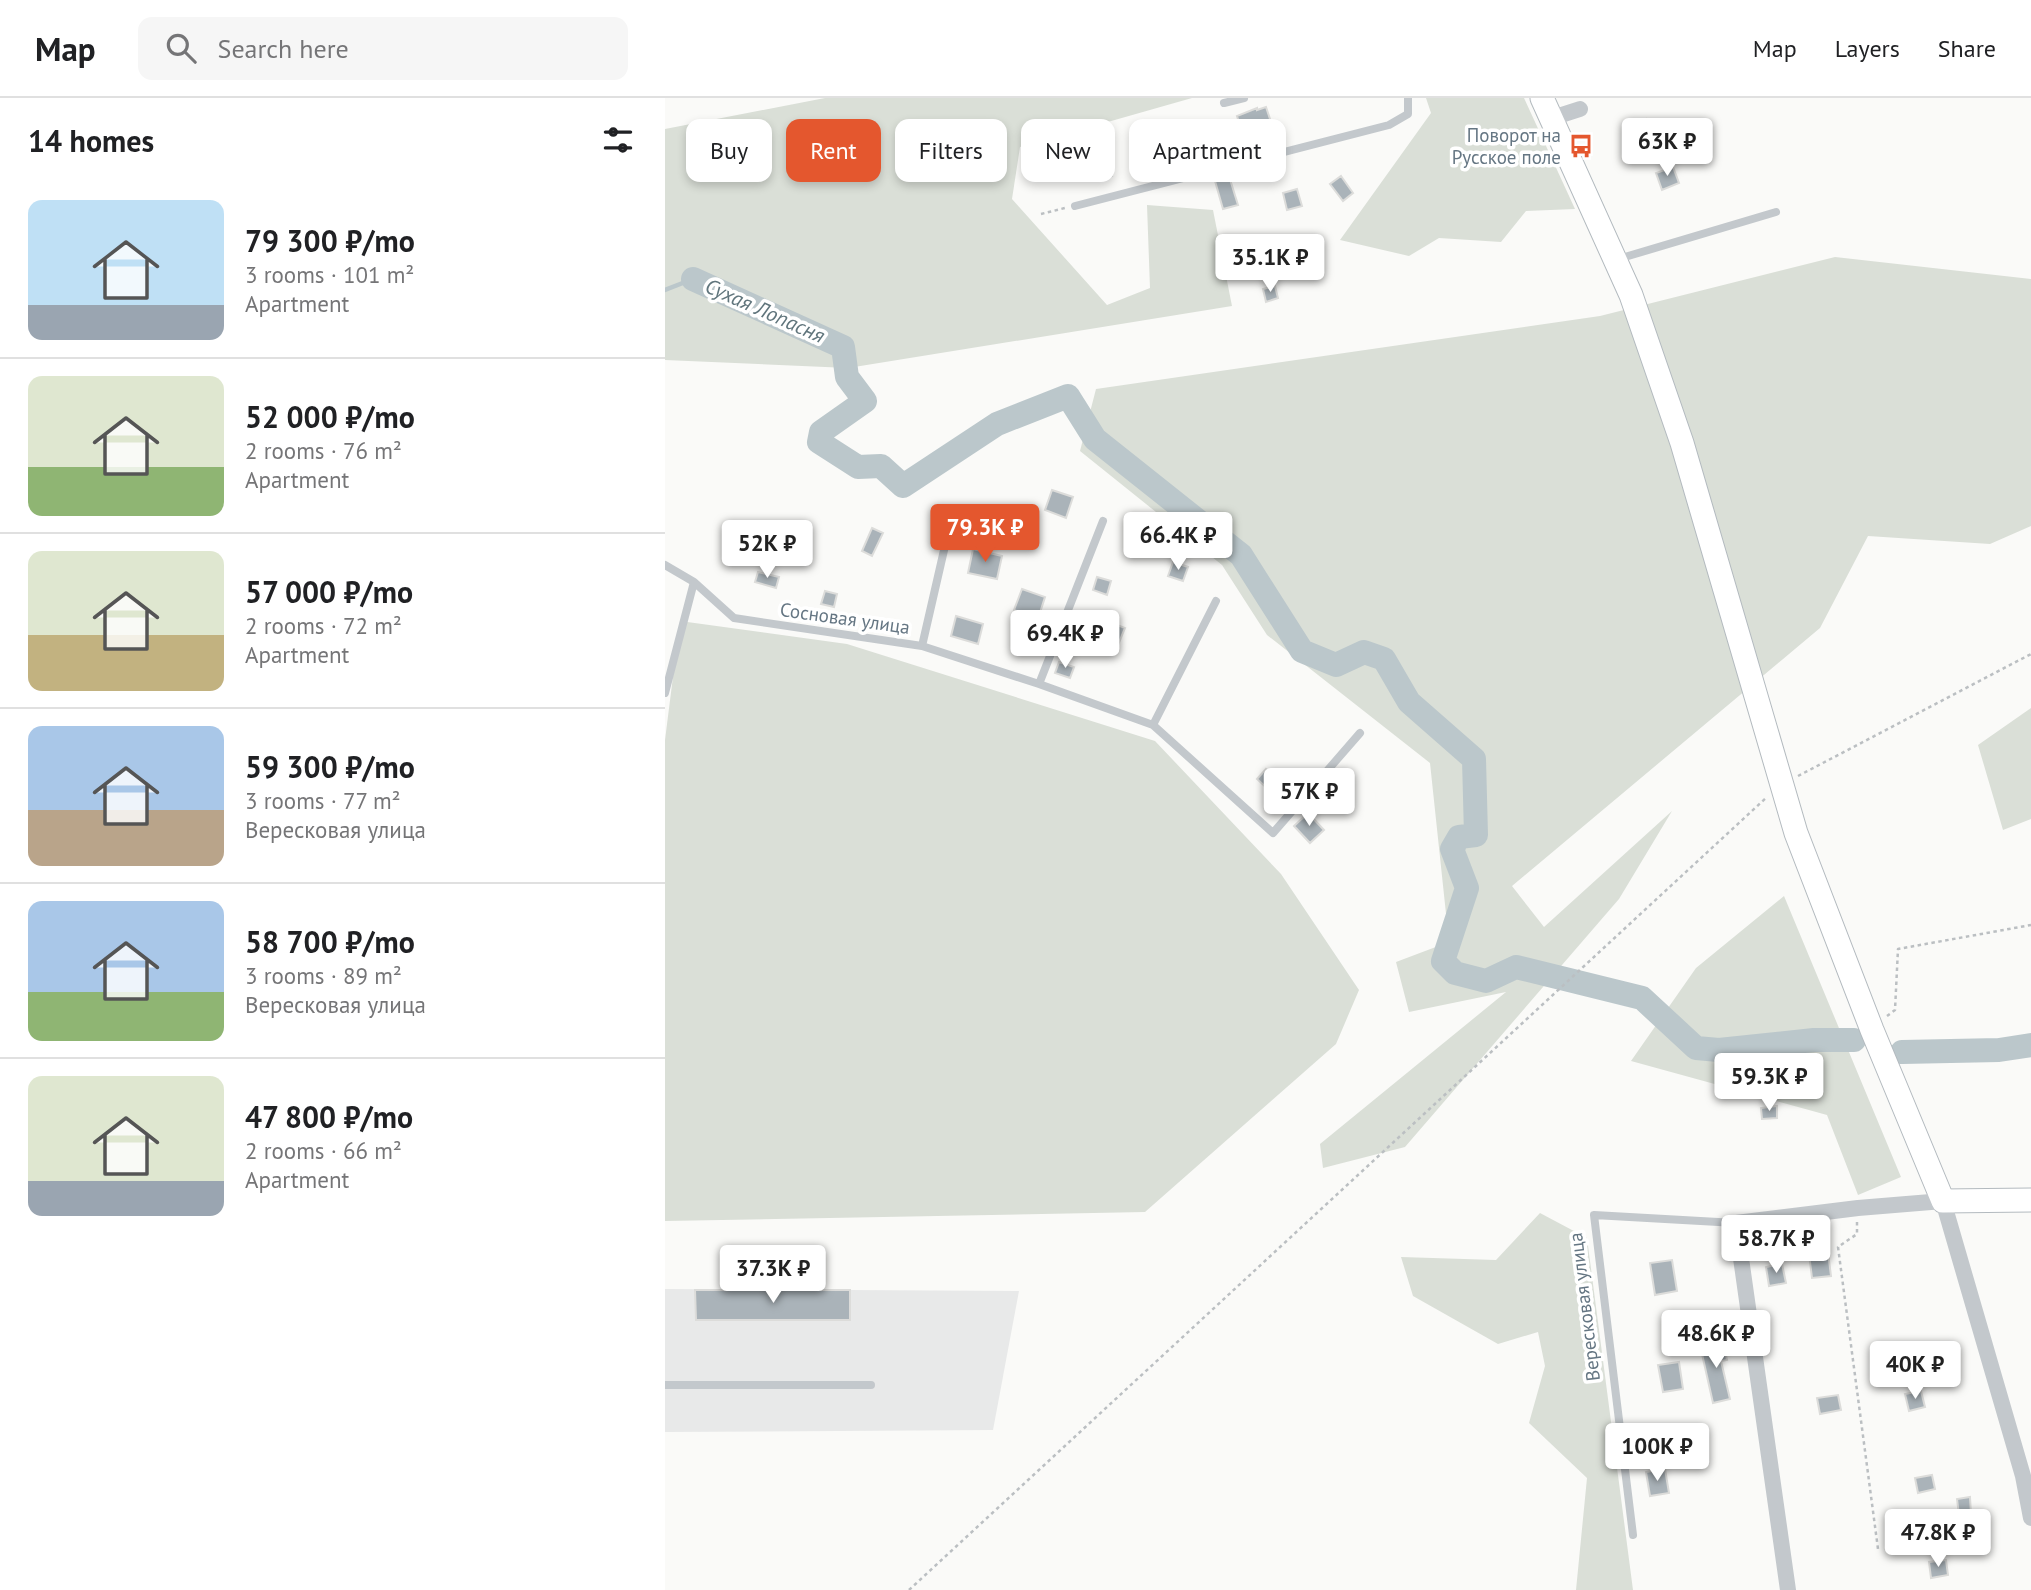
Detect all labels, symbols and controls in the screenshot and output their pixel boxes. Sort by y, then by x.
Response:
search box [138,17,628,80]
text: Map [35,27,96,70]
icon: search [162,29,200,67]
text: Search here [218,32,349,65]
text: Map [1753,33,1797,64]
text: Layers [1835,33,1900,64]
text: Share [1938,33,1996,64]
pin: 63K ₽ [1618,118,1716,178]
chip: Buy [686,119,772,182]
chip: Rent [786,119,881,182]
chip: Filters [895,119,1007,182]
chip: New [1021,119,1115,182]
chip: Apartment [1129,119,1286,182]
text: 14 homes [28,121,154,160]
icon: filters [599,121,637,159]
place label: Поворот на Русское поле [1452,123,1561,169]
text: 63K ₽ [1638,126,1696,155]
bus stop icon: Поворот на Русское поле [1567,132,1595,160]
text: 79 300 ₽/mo [245,221,415,260]
icon: home [84,228,168,312]
pin: 35.1K ₽ [1205,234,1335,294]
text: 35.1K ₽ [1231,242,1309,271]
text: 3 rooms · 101 m² [245,260,414,289]
water label: Сухая Лопасня [701,272,829,349]
text: Apartment [245,289,349,318]
text: 52 000 ₽/mo [245,397,415,436]
icon: home [84,404,168,488]
text: 2 rooms · 76 m² [245,436,402,465]
text: Apartment [245,465,349,494]
pin: 79.3K ₽ [920,504,1050,564]
text: 79.3K ₽ [946,512,1024,541]
pin: 66.4K ₽ [1113,512,1243,572]
pin: 52K ₽ [718,520,816,580]
text: 66.4K ₽ [1139,520,1217,549]
text: 52K ₽ [738,528,796,557]
text: 57 000 ₽/mo [245,572,413,611]
icon: home [84,579,168,663]
street label: Сосновая улица [779,597,911,639]
pin: 69.4K ₽ [1000,610,1130,670]
text: 2 rooms · 72 m² [245,611,402,640]
text: 69.4K ₽ [1026,618,1104,647]
text: Apartment [245,640,349,669]
text: 59 300 ₽/mo [245,747,415,786]
icon: home [84,754,168,838]
pin: 57K ₽ [1260,768,1358,828]
text: 57K ₽ [1280,776,1338,805]
text: 3 rooms · 77 m² [245,786,401,815]
text: Вересковая улица [245,815,426,844]
text: 58 700 ₽/mo [245,922,415,961]
icon: home [84,929,168,1013]
text: 3 rooms · 89 m² [245,961,402,990]
text: Вересковая улица [245,990,426,1019]
pin: 59.3K ₽ [1704,1054,1834,1113]
text: 59.3K ₽ [1730,1061,1808,1090]
text: 47 800 ₽/mo [245,1097,413,1136]
icon: home [84,1104,168,1188]
text: 2 rooms · 66 m² [245,1136,402,1165]
text: Apartment [245,1165,349,1194]
pin: 58.7K ₽ [1711,1216,1841,1275]
text: 58.7K ₽ [1737,1223,1815,1252]
street label: Вересковая улица [1563,1231,1605,1383]
pin: 37.3K ₽ [708,1246,838,1305]
text: 37.3K ₽ [736,1253,810,1282]
pin: 48.6K ₽ [1651,1310,1781,1370]
text: 48.6K ₽ [1677,1318,1755,1347]
pin: 40K ₽ [1866,1342,1964,1401]
text: 40K ₽ [1886,1349,1944,1378]
pin: 100K ₽ [1600,1424,1714,1483]
text: 100K ₽ [1621,1431,1693,1460]
pin: 47.8K ₽ [1873,1510,2003,1569]
text: 47.8K ₽ [1901,1517,1975,1546]

